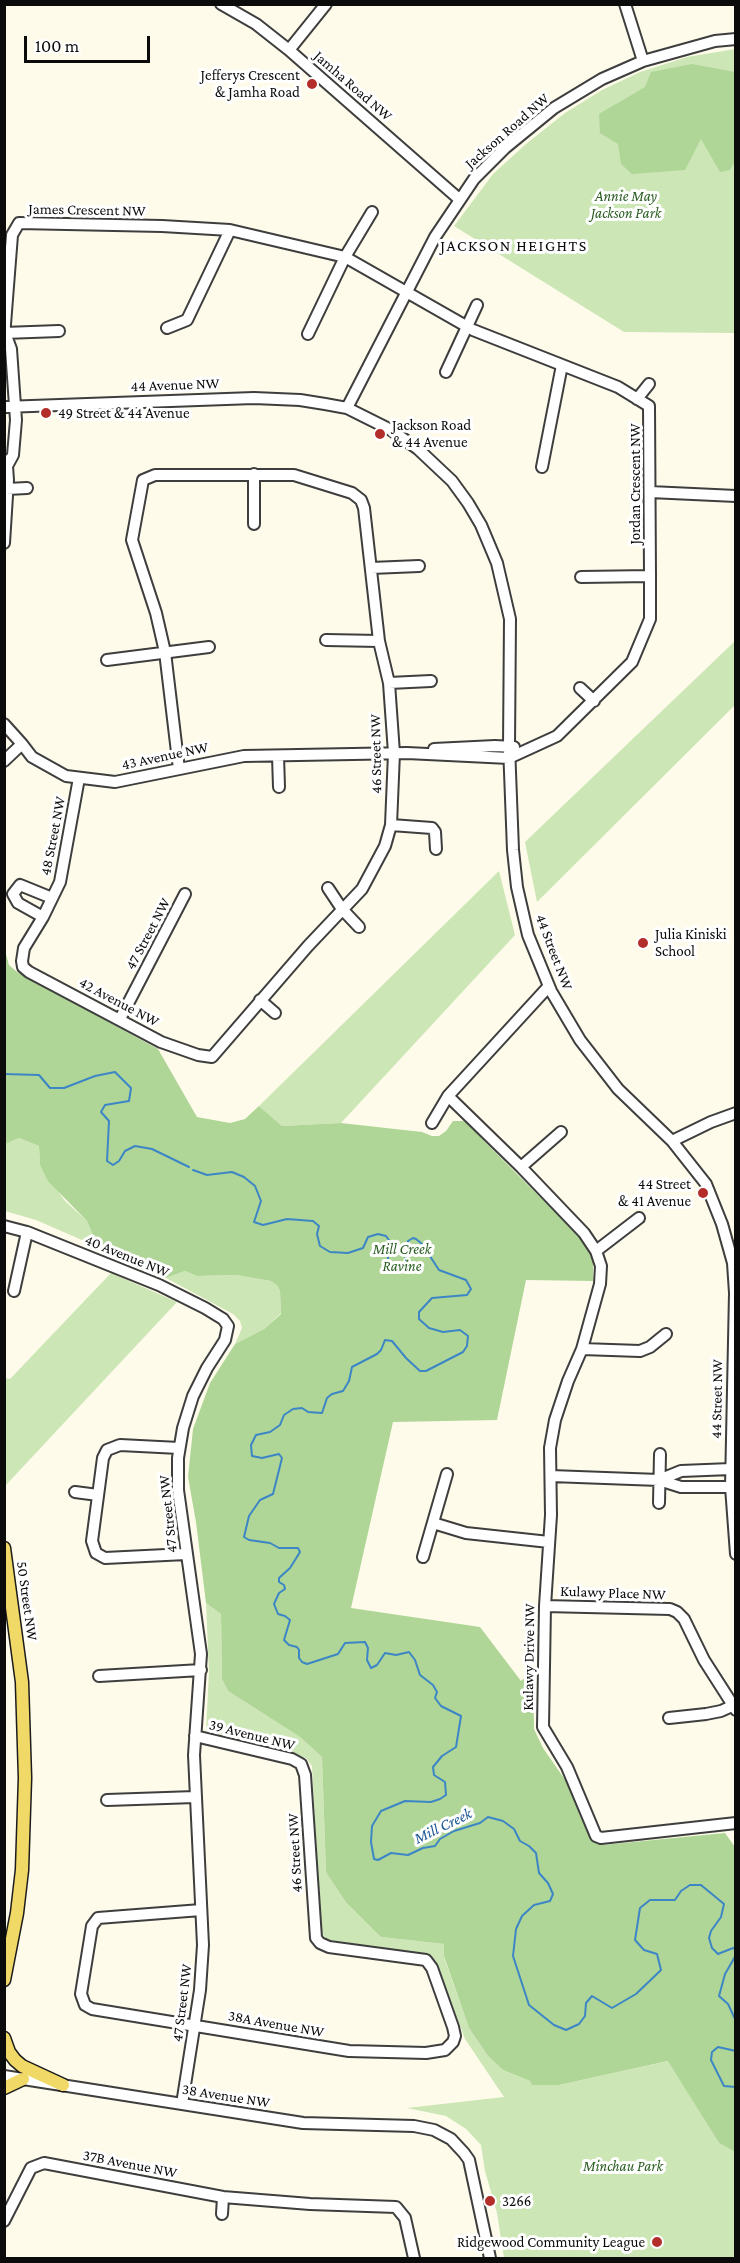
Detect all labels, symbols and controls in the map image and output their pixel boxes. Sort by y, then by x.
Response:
scale bar [27,24,153,62]
text: 100 m [35,36,79,56]
street label: Jamha Road NW [310,47,396,125]
place label: Jefferys Crescent & Jamha Road [201,66,300,101]
marker: Jefferys Crescent & Jamha Road [305,77,319,91]
street label: Jackson Road NW [461,90,553,172]
park label: Annie May Jackson Park [591,187,661,222]
street label: James Crescent NW [28,200,146,220]
district label: JACKSON HEIGHTS [440,236,588,256]
street label: 44 Avenue NW [130,374,220,396]
place label: 49 Street & 44 Avenue [58,404,189,422]
marker: 49 Street & 44 Avenue [39,406,53,420]
place label: Jackson Road & 44 Avenue [392,416,471,451]
street label: Jordan Crescent NW [626,423,644,545]
marker: Jackson Road & 44 Avenue [373,427,387,441]
street label: 46 Street NW [366,714,386,794]
street label: 43 Avenue NW [120,738,210,774]
street label: 48 Street NW [37,795,69,877]
street label: 47 Street NW [122,895,174,973]
street label: 44 Street NW [531,912,577,992]
place label: Julia Kiniski School [655,925,727,960]
marker: Julia Kiniski School [636,936,650,950]
street label: 42 Avenue NW [76,973,162,1031]
place label: 44 Street & 41 Avenue [618,1175,691,1210]
marker: 44 Street & 41 Avenue [696,1186,710,1200]
street label: 40 Avenue NW [82,1231,172,1281]
park label: Mill Creek Ravine [373,1240,431,1275]
street label: 44 Street NW [707,1359,727,1439]
street label: 47 Street NW [155,1474,181,1554]
street label: 50 Street NW [13,1560,41,1642]
street label: Kulawy Place NW [560,1582,666,1604]
street label: Kulawy Drive NW [519,1603,539,1711]
street label: 39 Avenue NW [207,1716,297,1754]
water label: Mill Creek [411,1804,475,1848]
street label: 46 Street NW [284,1813,306,1893]
street label: 47 Street NW [168,1963,196,2043]
street label: 38A Avenue NW [227,2007,325,2041]
street label: 38 Avenue NW [181,2080,271,2112]
street label: 37B Avenue NW [81,2146,179,2182]
park label: Minchau Park [583,2157,663,2175]
place label: 3266 [502,2192,531,2210]
marker: 3266 [483,2194,497,2208]
place label: Ridgewood Community League [457,2233,645,2251]
marker: Ridgewood Community League [650,2235,664,2249]

